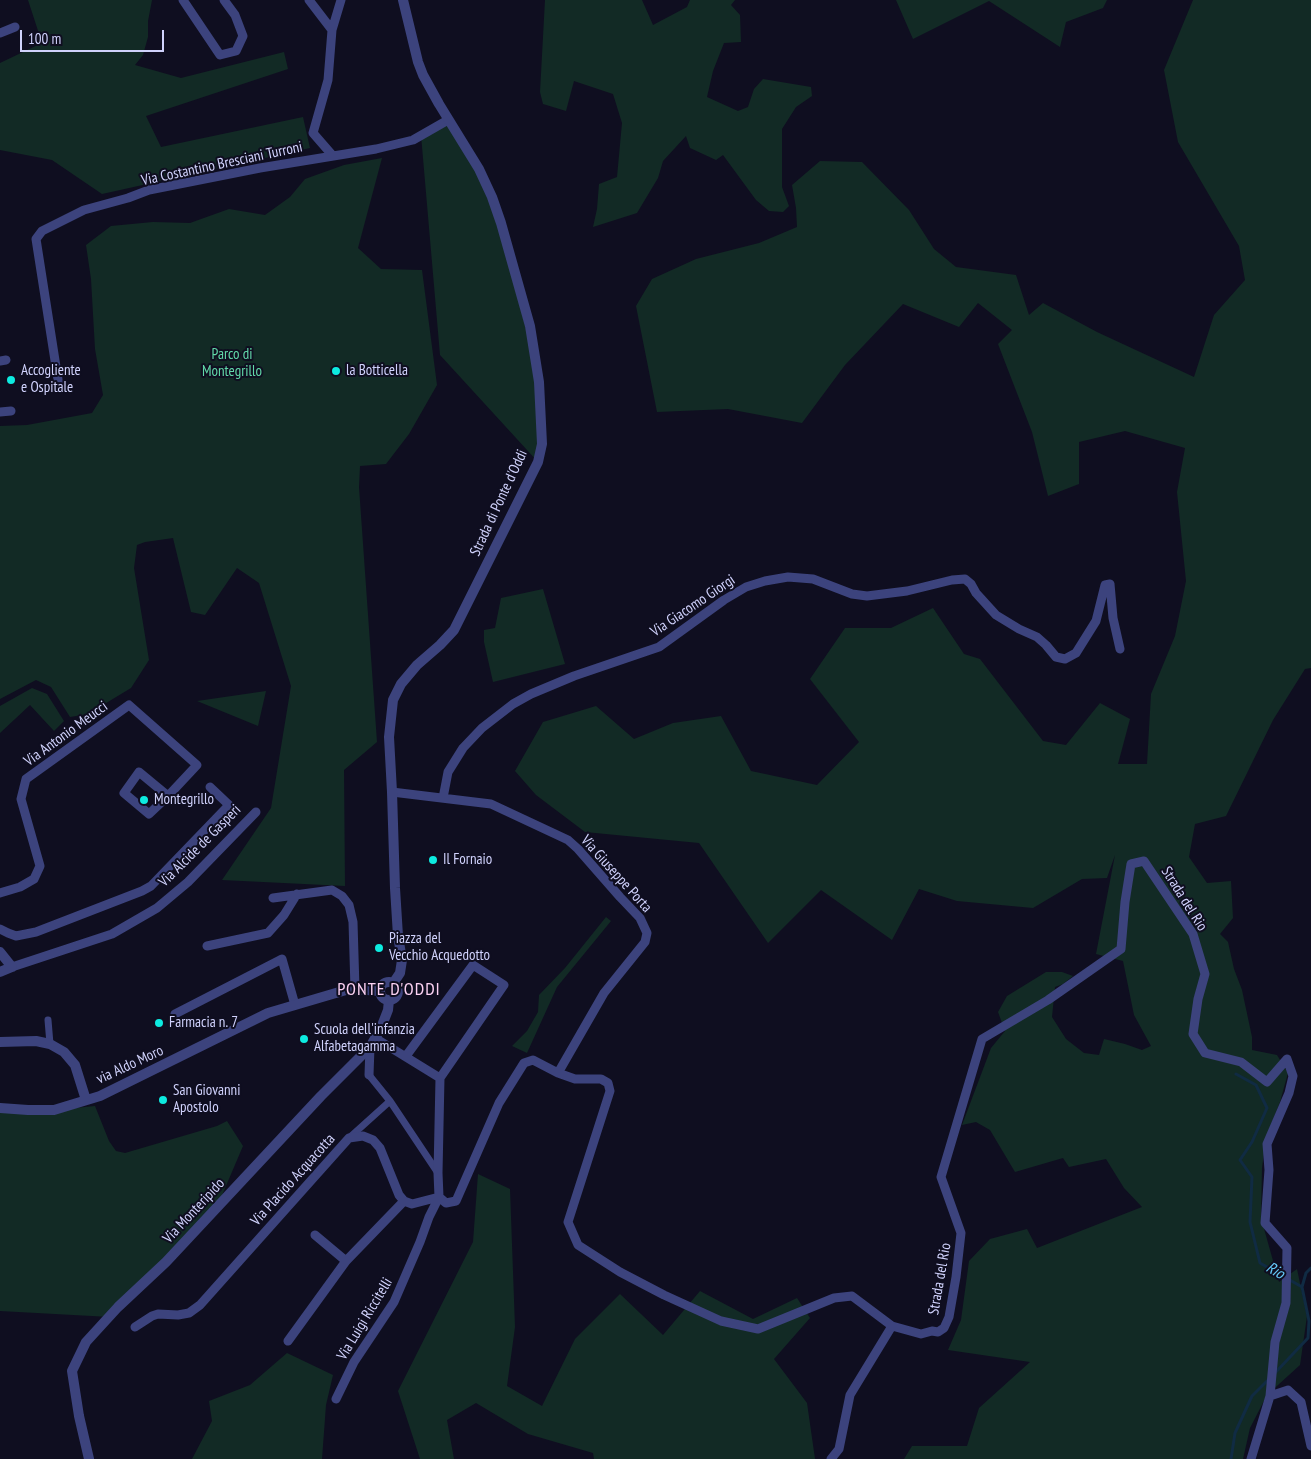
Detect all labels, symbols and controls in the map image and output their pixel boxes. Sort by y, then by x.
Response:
scale bar [22,20,166,52]
text: 100 m [28,29,61,48]
street label: Via Costantino Bresciani Turroni [140,138,304,190]
park label: Parco di Montegrillo [202,346,262,381]
place label: Accogliente e Ospitale [21,362,81,397]
place label: la Botticella [346,362,408,380]
marker: la Botticella [330,365,342,377]
marker: Accogliente e Ospitale [5,374,17,386]
street label: Strada di Ponte d'Oddi [466,447,532,559]
street label: Via Giacomo Giorgi [647,571,739,641]
street label: Via Antonio Meucci [21,698,111,770]
place label: Montegrillo [154,791,214,809]
marker: Montegrillo [138,794,150,806]
street label: Via Alcide de Gasperi [155,801,245,891]
street label: Via Giuseppe Porta [577,832,655,916]
place label: Il Fornaio [443,851,492,869]
marker: Il Fornaio [427,854,439,866]
street label: Strada del Rio [1157,863,1211,935]
place label: Piazza del Vecchio Acquedotto [389,930,490,965]
marker: Piazza del Vecchio Acquedotto [373,942,385,954]
district label: PONTE D'ODDI [336,979,442,1001]
place label: Farmacia n. 7 [169,1014,238,1032]
marker: Farmacia n. 7 [153,1017,165,1029]
place label: Scuola dell'infanzia Alfabetagamma [314,1021,415,1056]
marker: Scuola dell'infanzia Alfabetagamma [298,1033,310,1045]
street label: via Aldo Moro [94,1042,166,1088]
place label: San Giovanni Apostolo [173,1082,240,1117]
marker: San Giovanni Apostolo [157,1094,169,1106]
street label: Via Placido Acquacotta [247,1130,339,1230]
street label: Via Monteripido [159,1175,229,1247]
street label: Strada del Rio [925,1242,955,1316]
water label: Rio [1262,1258,1288,1284]
street label: Via Luigi Riccitelli [333,1275,397,1363]

